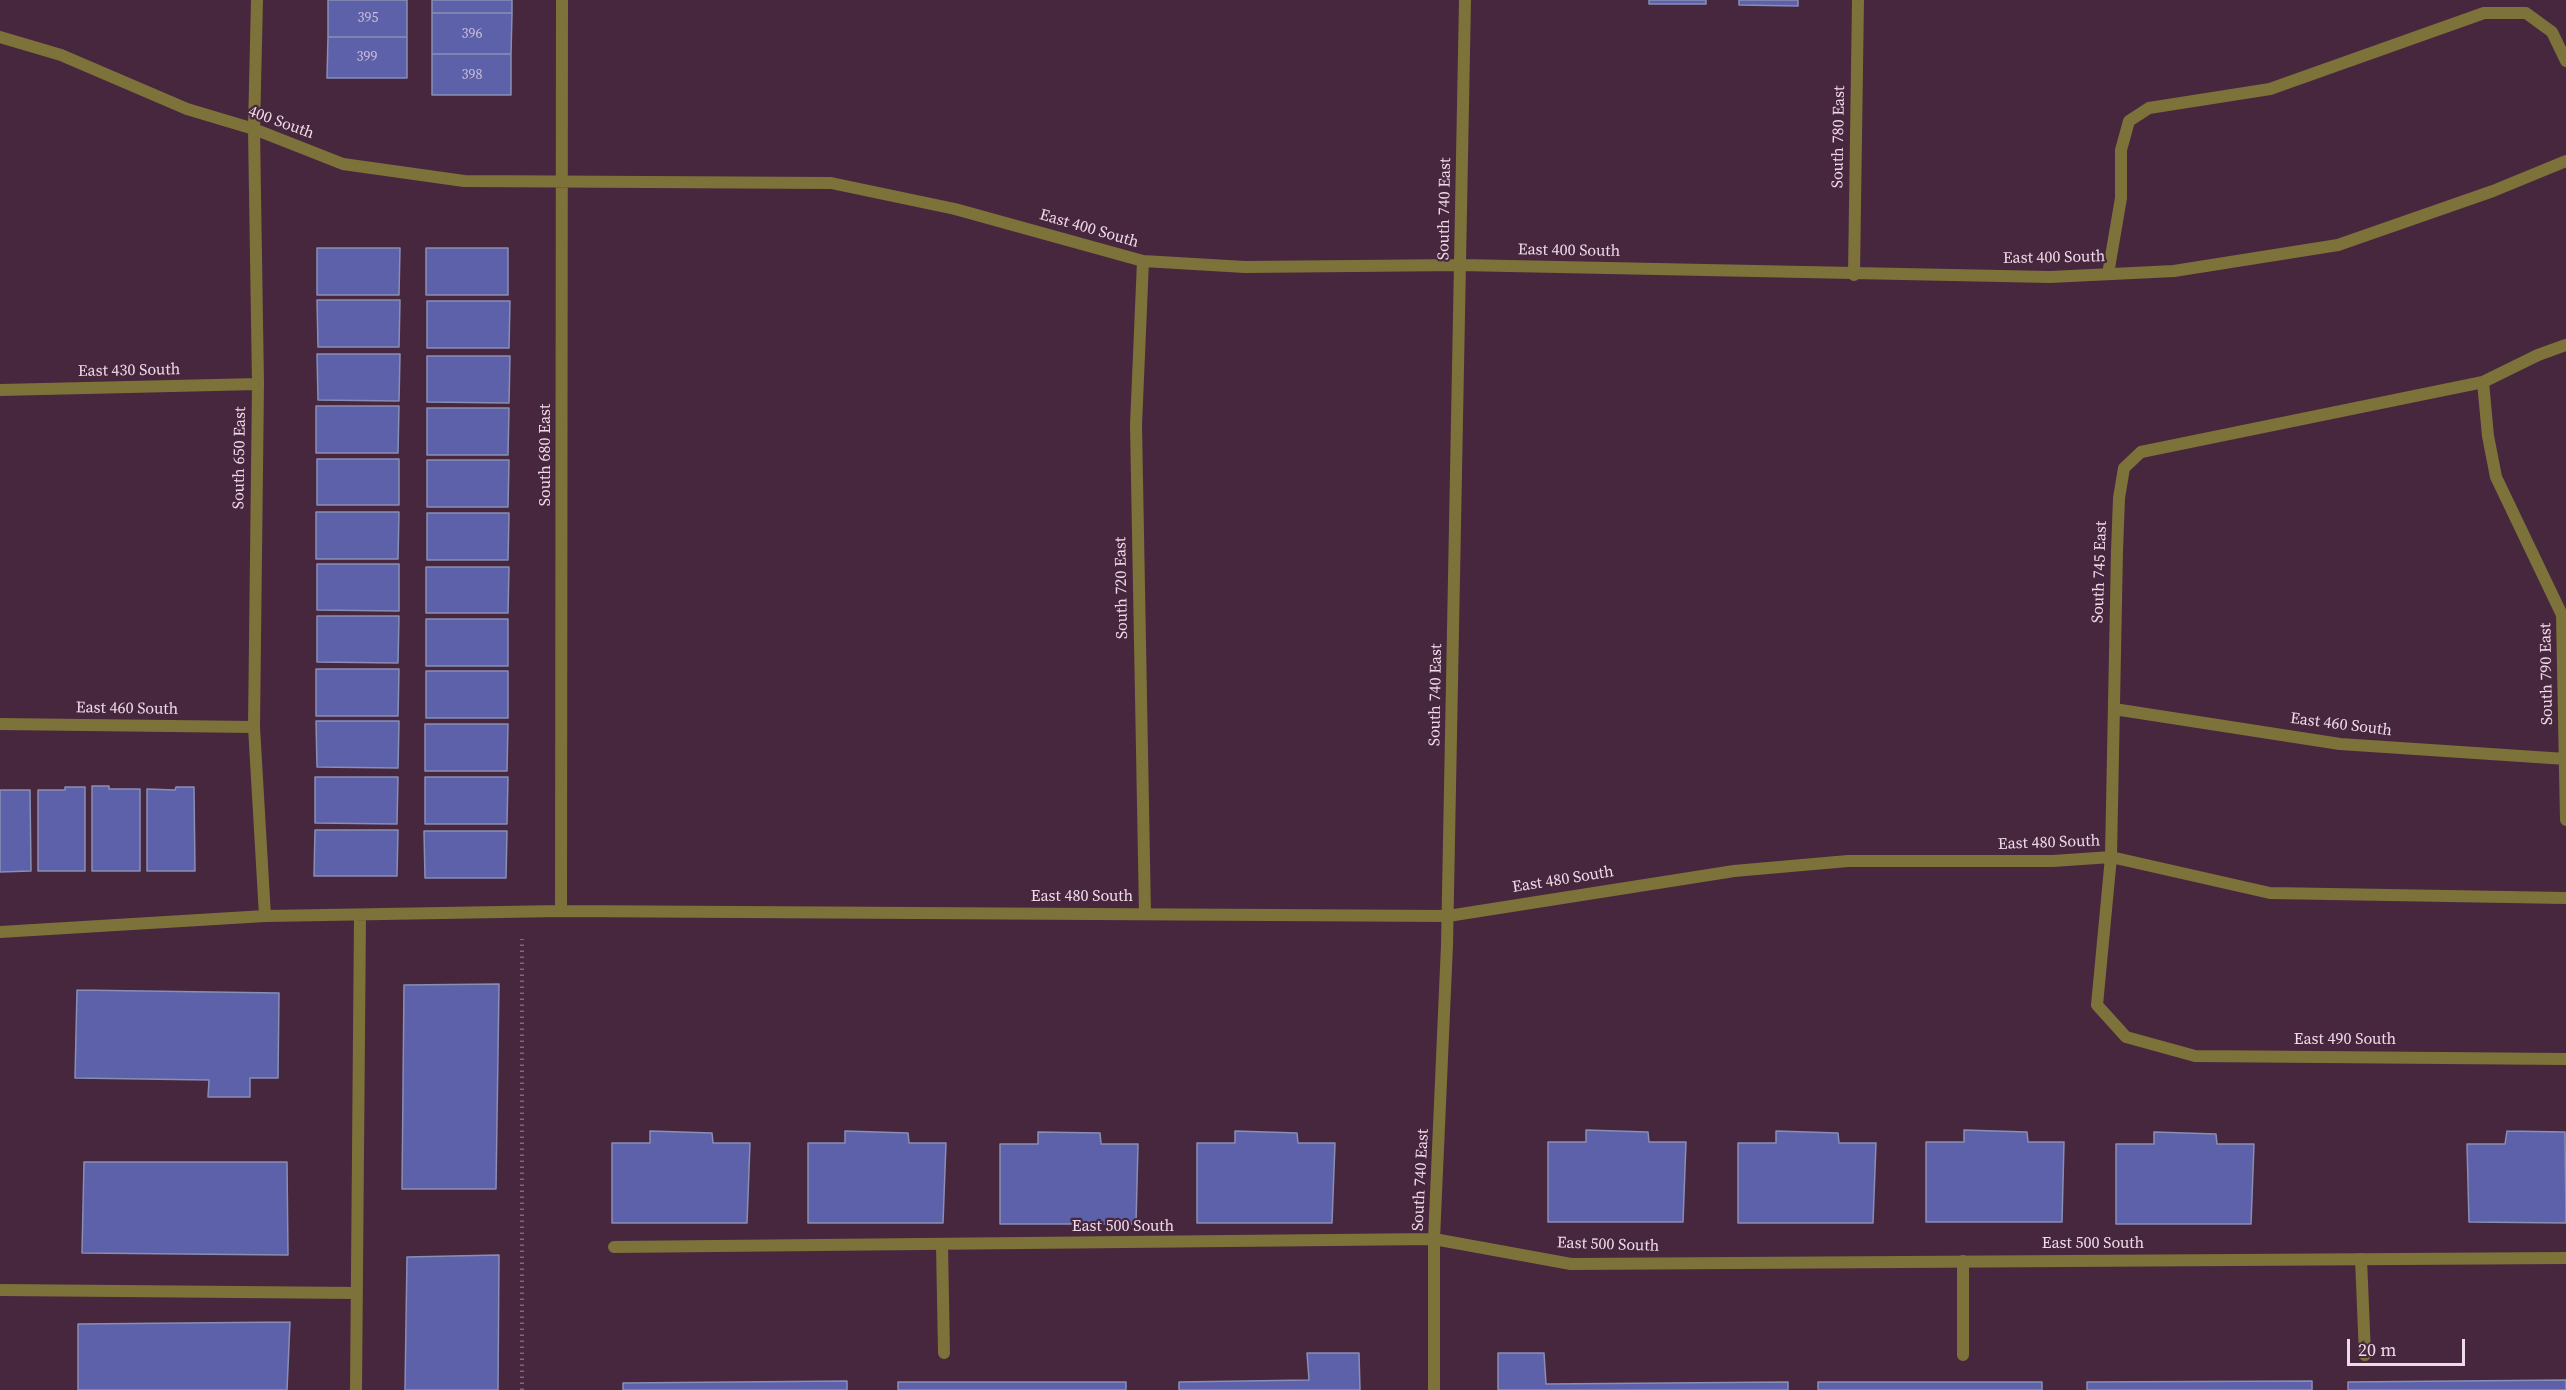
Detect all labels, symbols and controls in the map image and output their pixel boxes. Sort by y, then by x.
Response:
house number: 395 [358,10,378,26]
house number: 396 [462,26,482,42]
house number: 399 [357,49,377,65]
house number: 398 [462,67,482,83]
street label: South 780 East [1829,86,1849,188]
street label: 400 South [245,102,317,144]
street label: South 740 East [1435,158,1455,260]
street label: East 400 South [1037,206,1141,252]
street label: East 400 South [1518,241,1620,261]
street label: East 400 South [2003,248,2105,268]
street label: East 430 South [78,361,180,381]
street label: South 680 East [536,404,556,506]
street label: South 650 East [230,407,250,509]
street label: South 745 East [2089,521,2111,623]
street label: South 720 East [1112,537,1132,639]
street label: South 790 East [2537,623,2557,725]
street label: South 740 East [1426,644,1446,746]
street label: East 460 South [76,699,178,719]
street label: East 460 South [2289,709,2393,741]
street label: East 480 South [1998,832,2100,854]
street label: East 480 South [1511,863,1615,897]
street label: East 480 South [1031,887,1133,907]
street label: East 490 South [2294,1030,2396,1050]
street label: South 740 East [1409,1128,1433,1232]
street label: East 500 South [1072,1217,1174,1237]
street label: East 500 South [1557,1234,1659,1256]
street label: East 500 South [2042,1234,2144,1254]
scale bar [2350,1327,2468,1365]
text: 20 m [2358,1337,2396,1362]

